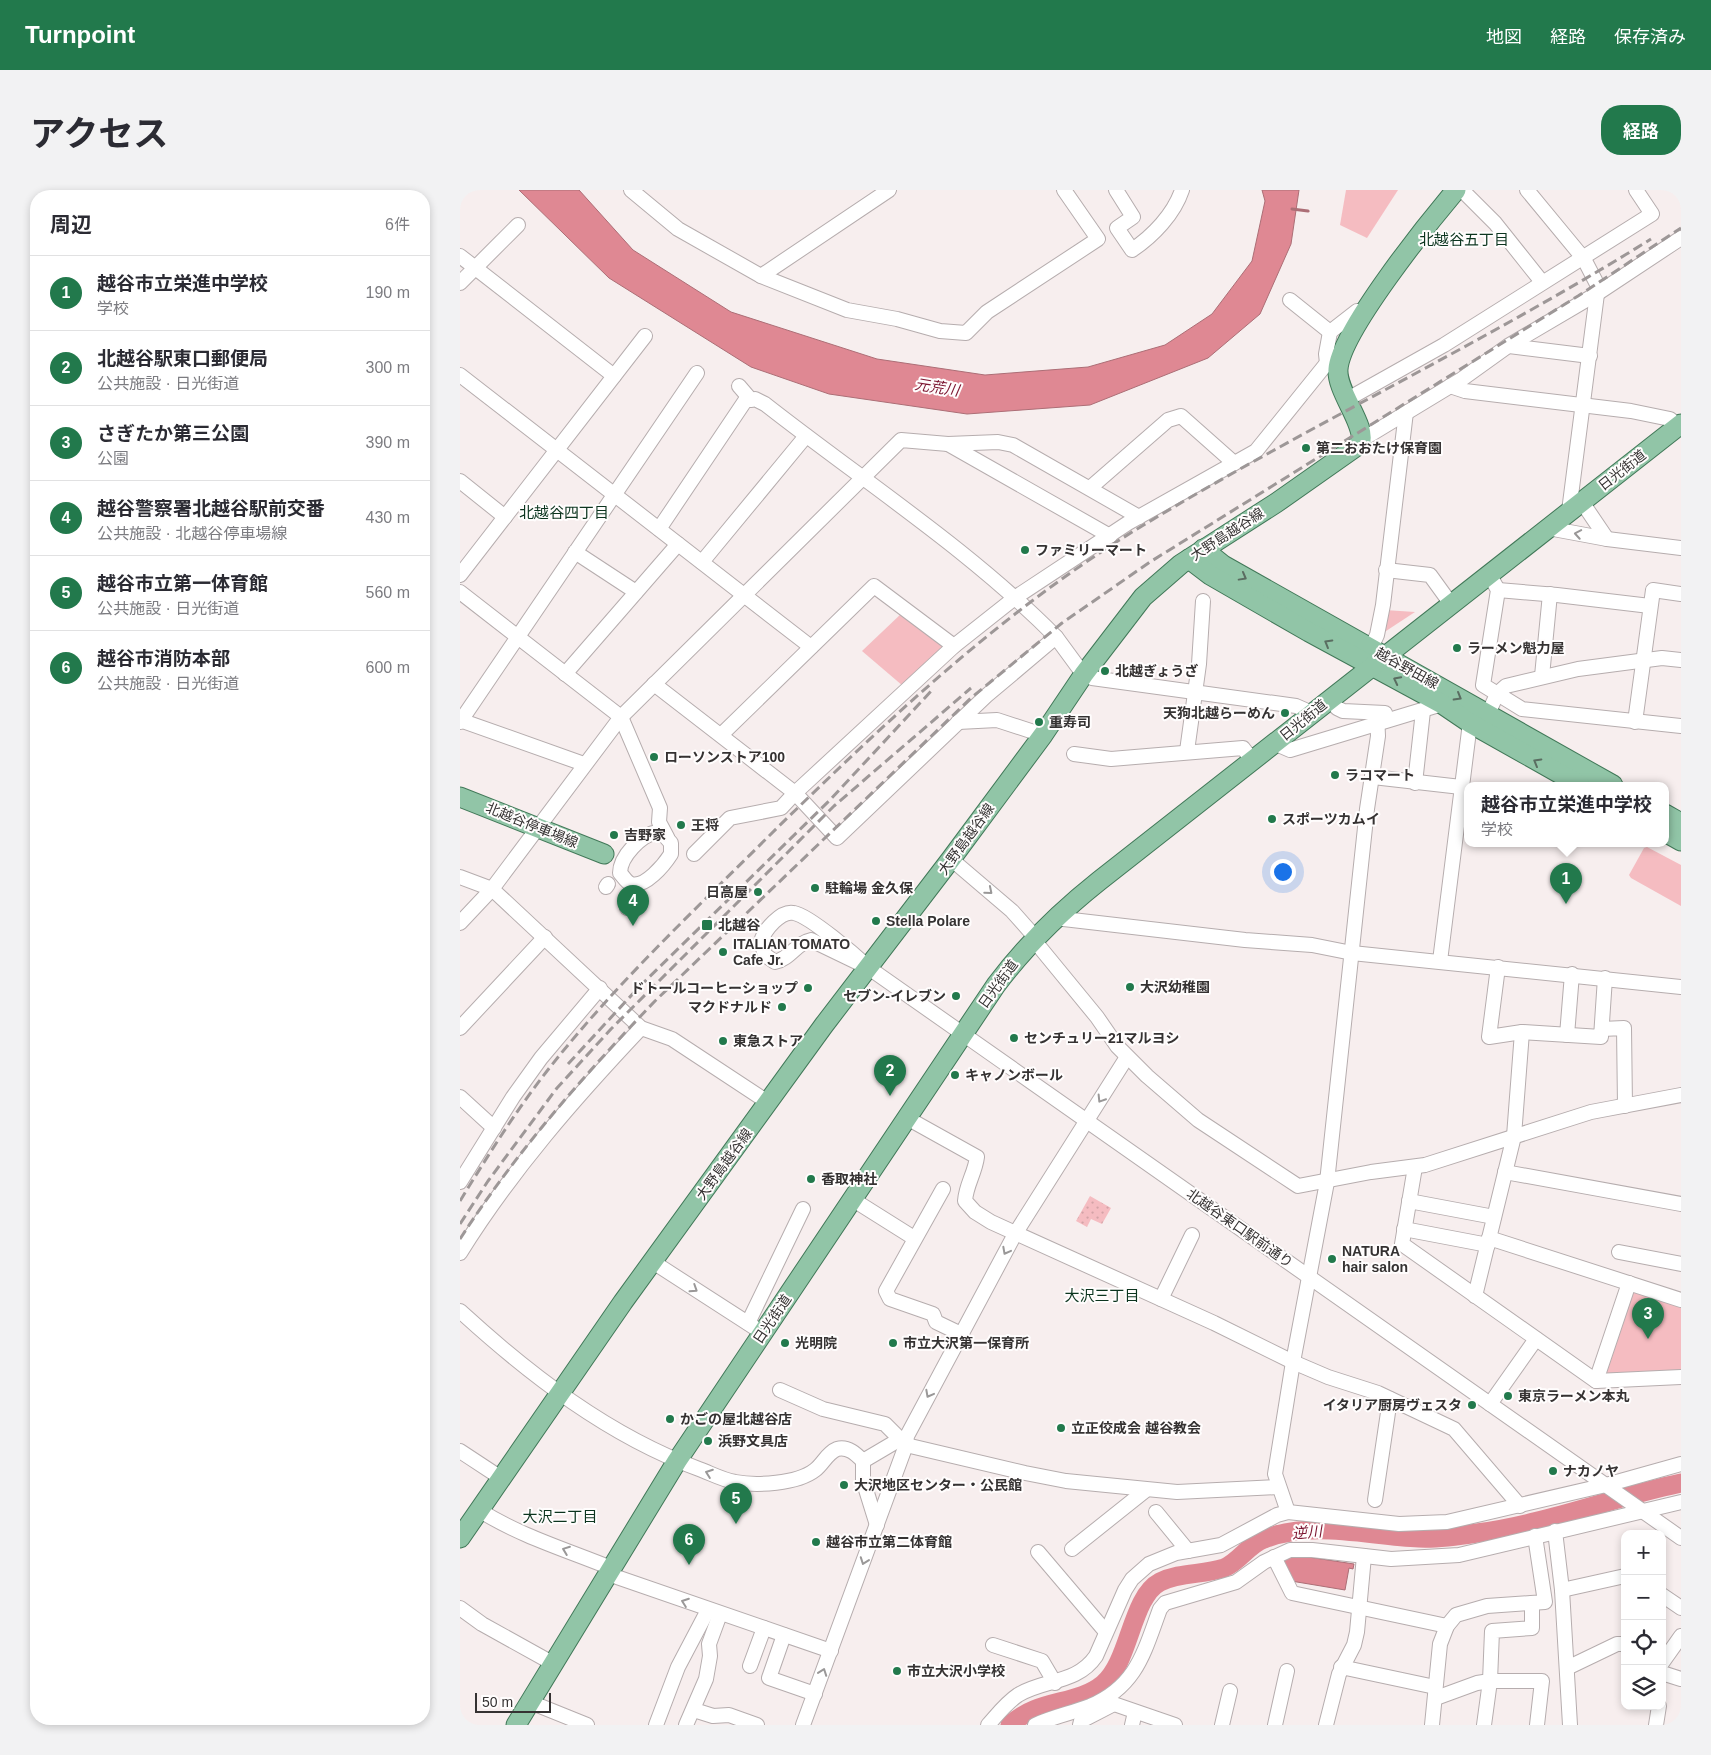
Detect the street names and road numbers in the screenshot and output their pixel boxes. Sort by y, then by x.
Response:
street label: 日光街道 [1595,446,1649,494]
street label: 大野島越谷線 [1187,504,1267,564]
street label: 越谷野田線 [1373,644,1441,692]
street label: 日光街道 [1276,696,1330,744]
street label: 北越谷停車場線 [484,799,580,851]
street label: 大野島越谷線 [935,800,997,878]
street label: 日光街道 [975,957,1021,1011]
street label: 大野島越谷線 [693,1125,755,1203]
street label: 北越谷東口駅前通り [1184,1185,1296,1271]
street label: 日光街道 [750,1291,794,1347]

